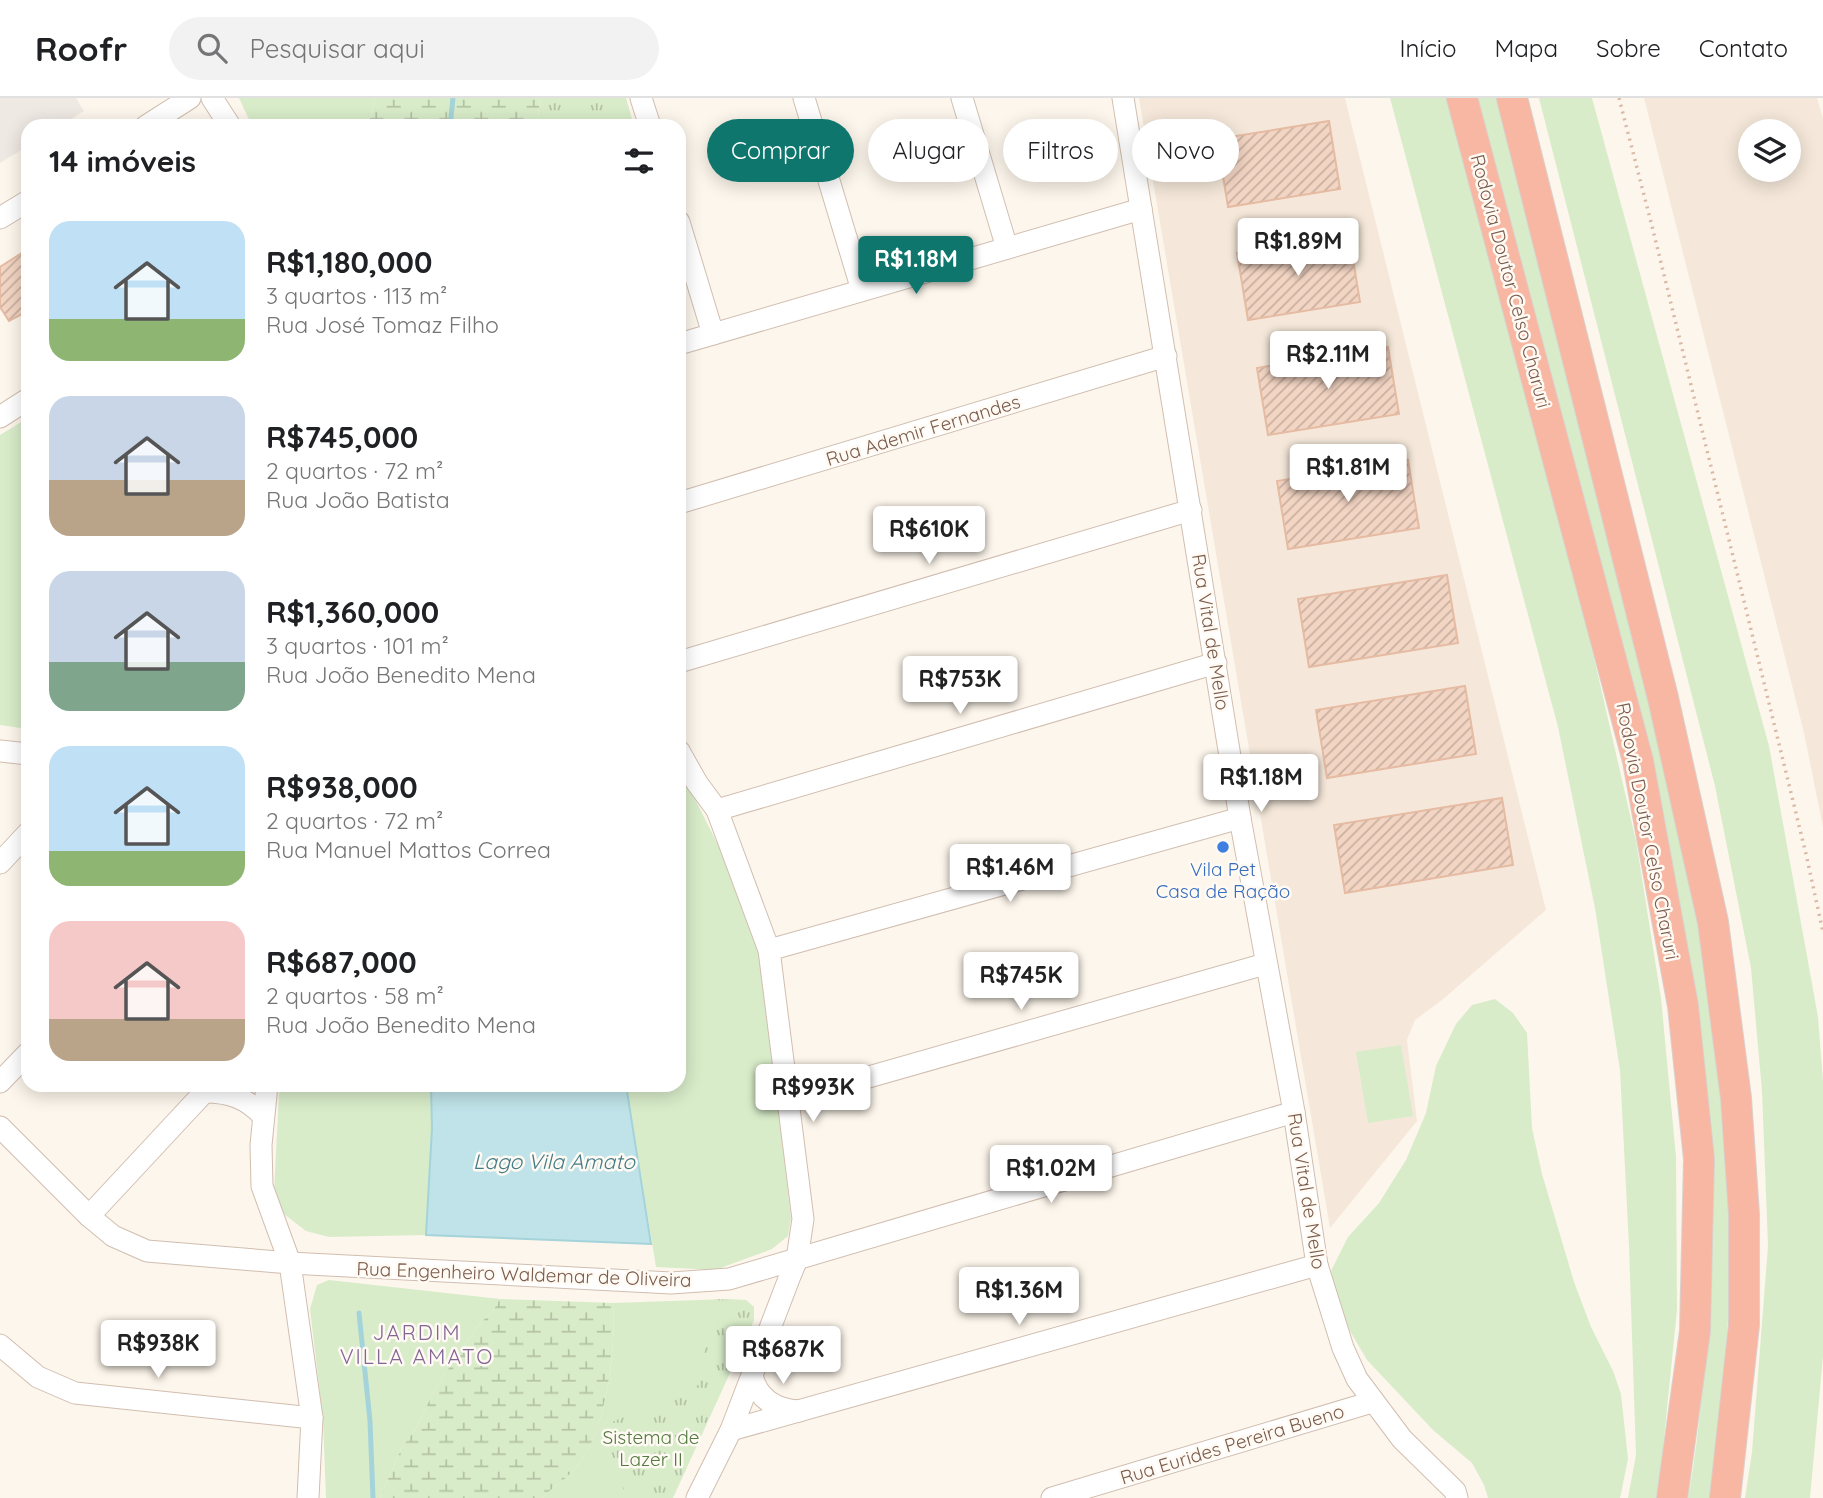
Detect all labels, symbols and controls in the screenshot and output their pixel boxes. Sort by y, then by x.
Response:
search box [169,17,659,80]
text: Roofr [35,28,127,69]
icon: search [193,29,231,67]
text: Pesquisar aqui [249,32,425,65]
text: Início [1399,33,1456,63]
text: Mapa [1494,33,1558,63]
text: Sobre [1596,33,1661,63]
text: Contato [1699,33,1788,63]
chip: Comprar [707,119,854,182]
chip: Alugar [868,119,989,182]
chip: Filtros [1003,119,1118,182]
chip: Novo [1132,119,1239,182]
map controls [1738,119,1801,182]
button: layers [1738,119,1801,182]
text: 14 imóveis [49,142,196,180]
icon: filters [620,142,658,180]
street label: Rodovia Doutor Celso Charuri [1466,152,1556,410]
pin: R$1.89M [1233,218,1363,278]
text: R$1.89M [1254,226,1342,255]
pin: R$1.18M [851,236,981,296]
text: R$1,180,000 [266,243,432,281]
text: R$1.18M [874,244,958,273]
icon: home [105,249,189,333]
text: 3 quartos · 113 m² [266,281,447,310]
text: Rua José Tomaz Filho [266,310,499,339]
pin: R$2.11M [1263,331,1393,391]
text: R$2.11M [1286,339,1370,368]
street label: Rua Ademir Fernandes [823,389,1023,471]
text: R$745,000 [266,418,418,456]
icon: home [105,424,189,508]
pin: R$1.81M [1283,444,1413,504]
text: R$1.81M [1306,452,1390,481]
text: 2 quartos · 72 m² [266,456,443,485]
text: Rua João Batista [266,485,450,514]
pin: R$610K [872,506,986,566]
text: R$610K [889,514,969,543]
street label: Rua Vital de Mello [1187,552,1235,712]
text: R$1,360,000 [266,593,439,631]
icon: home [105,599,189,683]
text: 3 quartos · 101 m² [266,631,449,660]
pin: R$753K [903,656,1017,716]
text: Rua João Benedito Mena [266,660,536,689]
text: R$753K [919,664,1001,693]
street label: Rodovia Doutor Celso Charuri [1611,700,1685,962]
pin: R$1.18M [1196,754,1326,814]
text: R$1.18M [1219,762,1303,791]
text: R$938,000 [266,768,418,806]
icon: home [105,774,189,858]
text: 2 quartos · 72 m² [266,806,443,835]
text: Rua Manuel Mattos Correa [266,835,551,864]
marker: Vila Pet Casa de Ração [1215,839,1231,855]
pin: R$1.46M [945,844,1075,904]
text: R$1.46M [966,852,1054,881]
place label: Vila Pet Casa de Ração [1156,857,1290,903]
text: R$687,000 [266,943,417,981]
icon: home [105,949,189,1033]
pin: R$745K [964,953,1078,1012]
text: R$745K [979,960,1063,989]
text: 2 quartos · 58 m² [266,981,444,1010]
text: Rua João Benedito Mena [266,1010,536,1039]
pin: R$993K [756,1065,870,1124]
text: R$993K [771,1072,855,1101]
street label: Rua Vital de Mello [1283,1111,1331,1271]
pin: R$1.02M [986,1146,1116,1205]
water label: Lago Vila Amato [473,1148,636,1174]
text: R$1.02M [1006,1153,1096,1182]
street label: Rua Engenheiro Waldemar de Oliveira [356,1256,692,1292]
pin: R$1.36M [954,1268,1084,1327]
text: R$1.36M [975,1275,1063,1304]
district label: JARDIM VILLA AMATO [340,1319,494,1369]
pin: R$938K [101,1320,215,1380]
pin: R$687K [726,1326,840,1386]
text: R$938K [117,1328,199,1357]
text: R$687K [742,1334,824,1363]
street label: Rua Eurides Pereira Bueno [1117,1398,1347,1490]
park label: Sistema de Lazer II [602,1425,700,1471]

